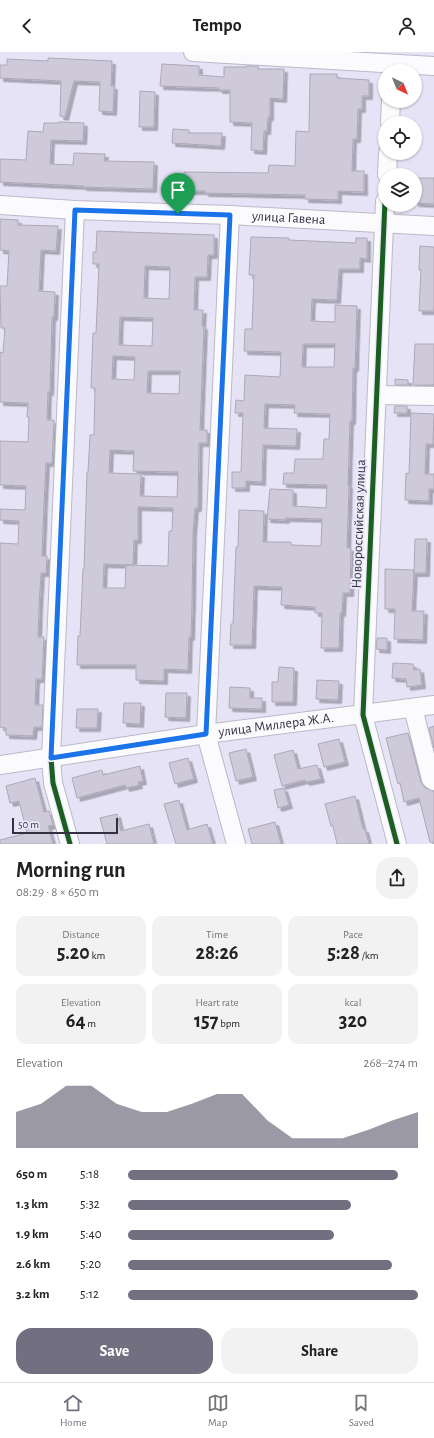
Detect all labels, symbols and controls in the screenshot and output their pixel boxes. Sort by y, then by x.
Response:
icon: back [16,15,38,37]
icon: person [396,15,418,37]
text: Tempo [192,17,242,35]
north arrow [378,64,422,108]
map controls [378,64,422,212]
button: locate [378,116,422,160]
button: layers [378,168,422,212]
pin [161,173,195,214]
icon: arrive [167,179,189,201]
street label: улица Гавена [251,209,326,227]
street label: Новороссийская улица [350,458,368,589]
street label: улица Миллера Ж.А. [217,711,335,739]
scale bar [12,816,118,835]
text: 50 m [18,819,39,830]
button: share [376,857,418,899]
text: Morning run [16,859,126,881]
text: 08:29 · 8 × 650 m [16,886,99,899]
text: Distance [62,929,100,940]
text: Time [206,929,228,940]
text: Pace [343,929,363,940]
text: 5.20 [57,943,90,963]
text: 28:26 [196,943,238,963]
text: 5:28 [327,943,360,963]
text: km [90,950,105,961]
text: /km [360,950,379,961]
text: Elevation [61,997,101,1008]
text: Heart rate [195,997,239,1008]
text: kcal [345,997,361,1008]
text: 64 [66,1011,86,1031]
text: 157 [194,1011,218,1031]
text: 320 [339,1011,367,1031]
text: m [86,1018,96,1029]
text: bpm [218,1018,240,1029]
text: Elevation [16,1057,63,1070]
text: 268–274 m [363,1057,418,1070]
text: 650 m [16,1168,47,1181]
text: 5:18 [80,1168,99,1181]
text: 1.3 km [16,1198,48,1211]
text: 5:32 [80,1198,100,1211]
text: 1.9 km [16,1228,49,1241]
text: 5:40 [80,1228,102,1241]
text: 2.6 km [16,1258,50,1271]
text: 5:20 [80,1258,101,1271]
text: 3.2 km [16,1288,50,1301]
text: 5:12 [80,1288,99,1301]
button: Save [16,1328,213,1374]
button: Share [221,1328,418,1374]
tab: Home [60,1392,87,1429]
tab: Map [207,1392,229,1429]
tab: Saved [349,1392,374,1429]

